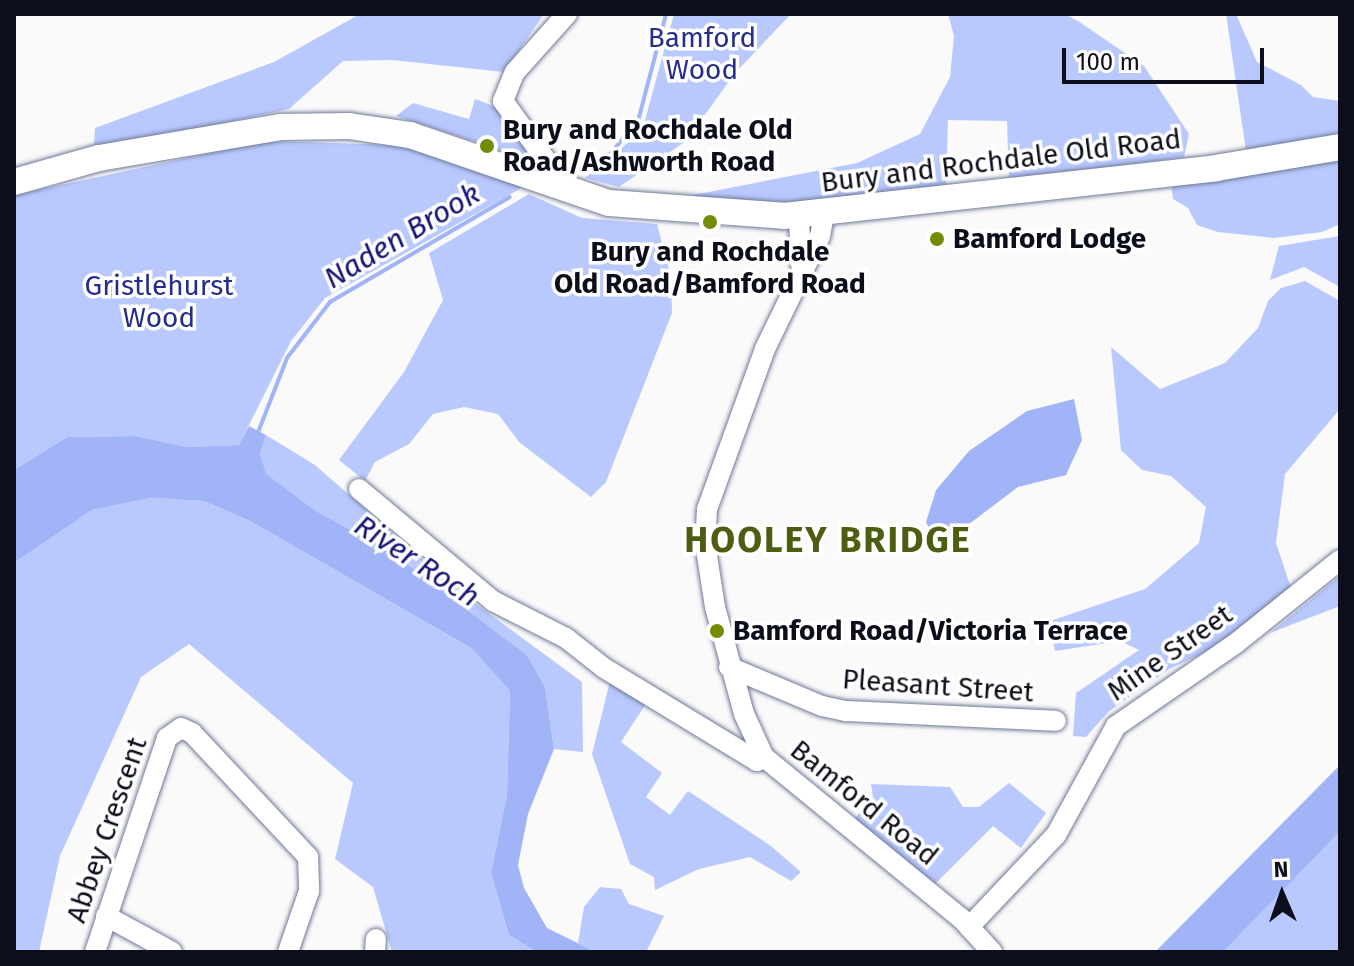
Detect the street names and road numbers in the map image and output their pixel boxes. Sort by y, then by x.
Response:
street label: Bury and Rochdale Old Road [819,122,1183,200]
street label: Mine Street [1101,598,1239,708]
street label: Pleasant Street [841,663,1035,709]
street label: Abbey Crescent [60,733,154,927]
street label: Bamford Road [783,733,945,873]

